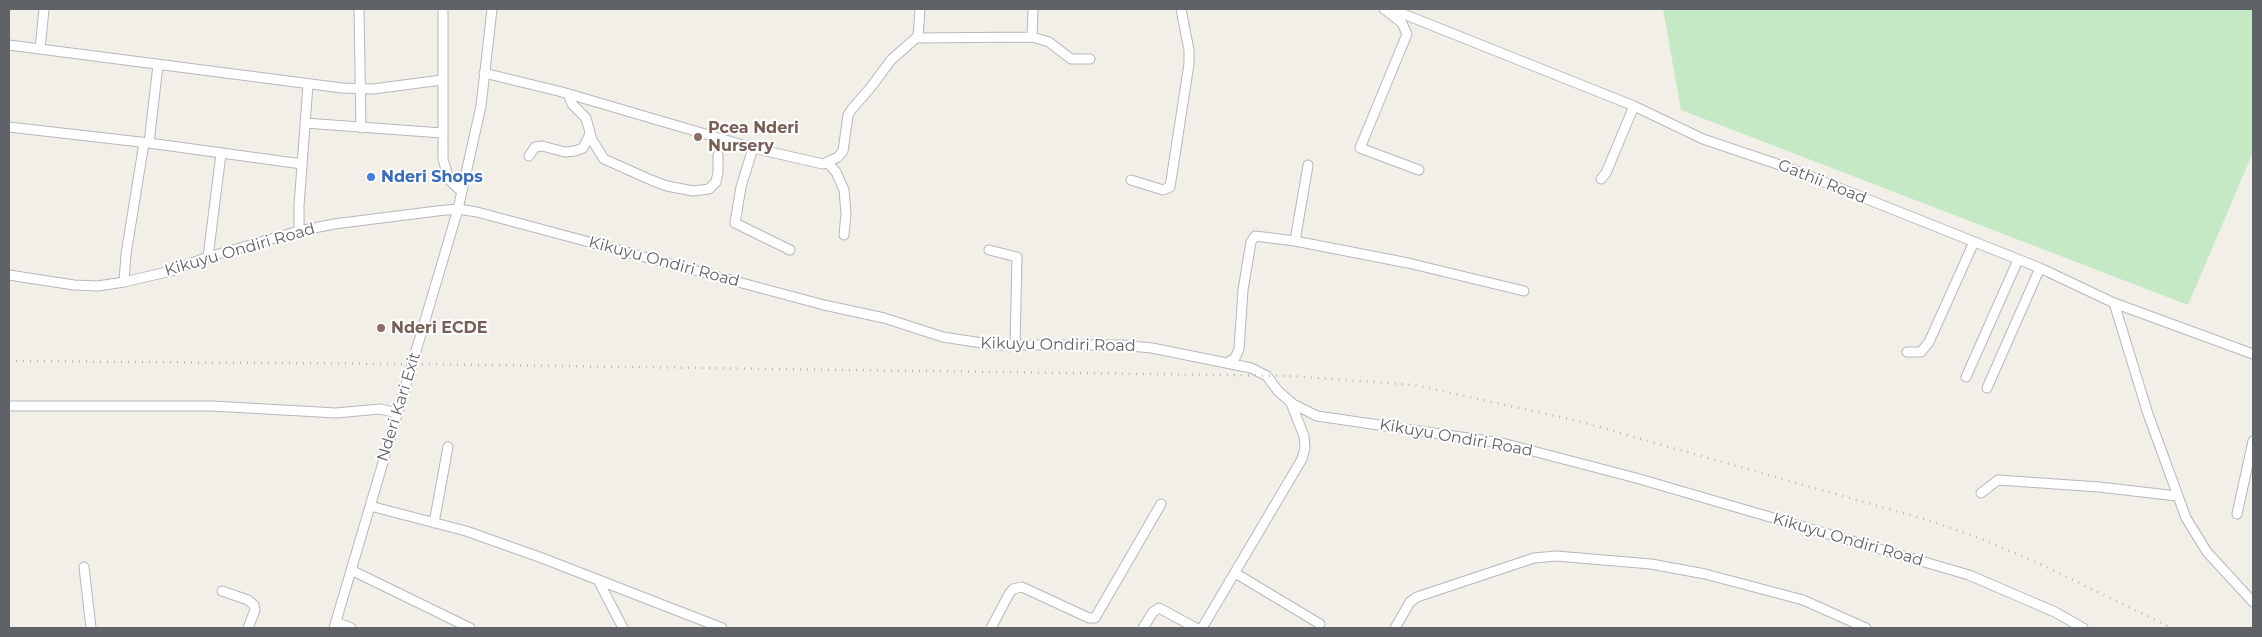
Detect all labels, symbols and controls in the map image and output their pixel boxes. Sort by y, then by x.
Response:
place label: Pcea Nderi Nursery [708,118,799,156]
marker: Pcea Nderi Nursery [692,131,704,143]
street label: Gathii Road [1775,156,1869,208]
place label: Nderi Shops [381,167,483,187]
marker: Nderi Shops [365,171,377,183]
street label: Kikuyu Ondiri Road [163,219,317,281]
street label: Kikuyu Ondiri Road [586,233,742,291]
place label: Nderi ECDE [391,318,488,338]
marker: Nderi ECDE [375,322,387,334]
street label: Kikuyu Ondiri Road [980,334,1136,356]
street label: Nderi Kari Exit [373,350,425,464]
street label: Kikuyu Ondiri Road [1378,415,1534,461]
street label: Kikuyu Ondiri Road [1771,509,1925,571]

